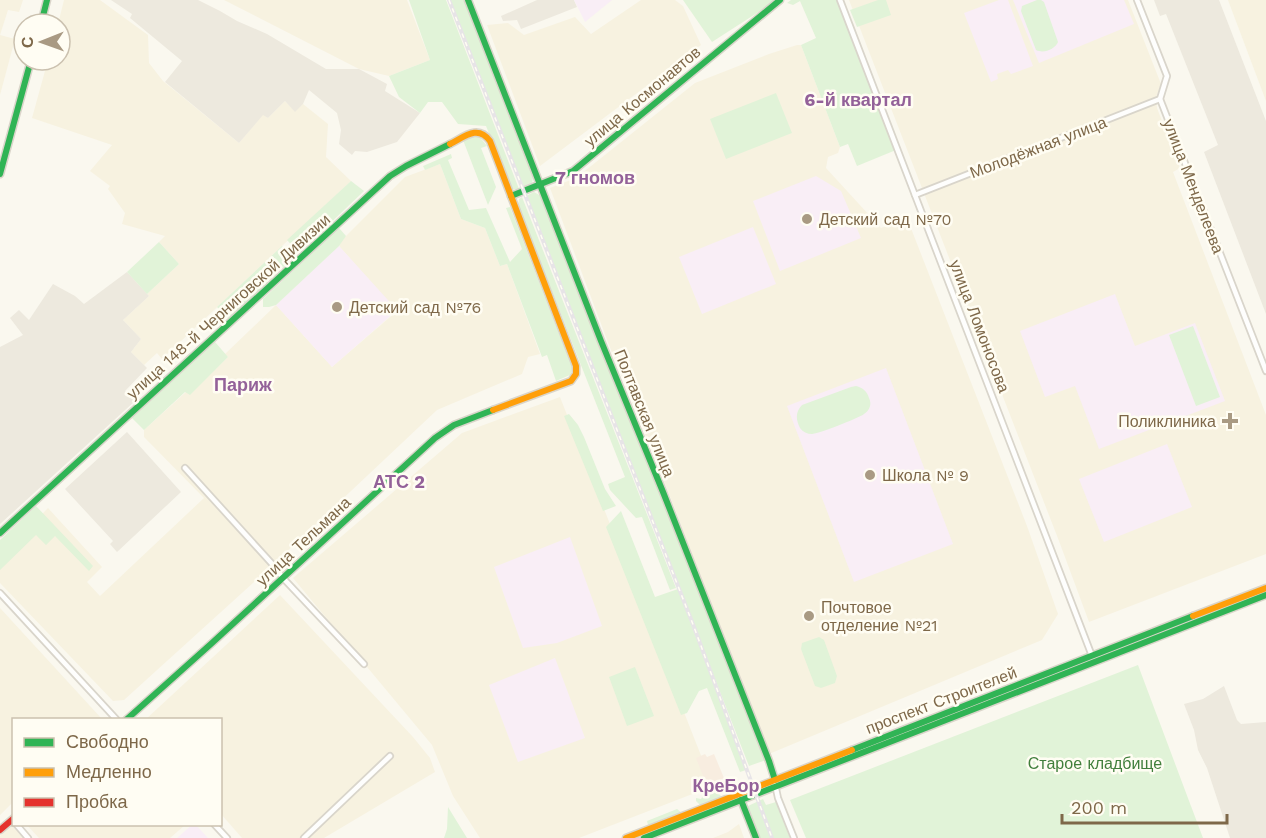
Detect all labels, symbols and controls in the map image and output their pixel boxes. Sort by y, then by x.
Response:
north arrow [12,12,72,72]
text: С [18,36,37,48]
street label: улица Космонавтов [580,42,704,151]
district label: 6-й квартал [804,89,912,110]
street label: Молодёжная улица [967,113,1109,182]
street label: улица Менделеева [1159,116,1228,256]
district label: 7 гномов [555,167,635,188]
street label: улица 148-й Черниговской Дивизии [123,210,334,403]
place label: Детский сад №70 [819,210,952,229]
marker: Детский сад №70 [800,212,814,226]
street label: улица Ломоносова [945,257,1014,395]
place label: Детский сад №76 [349,298,481,317]
marker: Детский сад №76 [330,300,344,314]
street label: Полтавская улица [610,347,679,480]
district label: Париж [214,374,272,395]
place label: Поликлиника [1118,412,1216,431]
marker: Поликлиника [1221,412,1239,430]
place label: Школа № 9 [882,466,969,485]
marker: Школа № 9 [863,468,877,482]
district label: АТС 2 [373,471,425,492]
street label: улица Тельмана [252,493,354,590]
place label: Почтовое отделение №21 [821,598,937,635]
marker: Почтовое отделение №21 [802,609,816,623]
street label: проспект Строителей [863,663,1019,738]
legend [12,718,222,826]
text: Свободно [66,731,149,752]
park label: Старое кладбище [1028,754,1162,773]
text: Медленно [66,761,152,782]
district label: КреБор [693,775,759,796]
scale bar [1062,787,1227,825]
text: Пробка [66,791,129,812]
text: 200 m [1071,797,1127,818]

